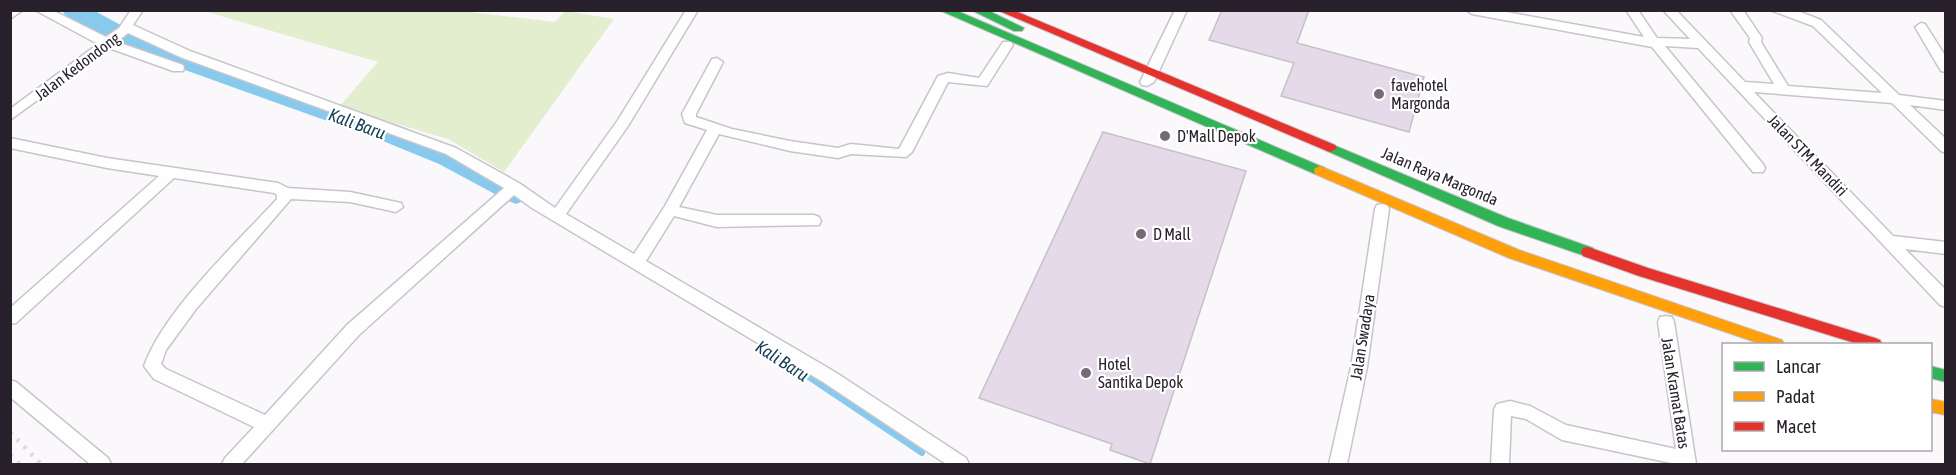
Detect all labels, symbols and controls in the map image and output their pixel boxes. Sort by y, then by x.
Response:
street label: Jalan Kedondong [31,28,124,105]
place label: favehotel Margonda [1391,76,1450,113]
marker: favehotel Margonda [1372,87,1386,101]
water label: Kali Baru [326,104,389,144]
street label: Jalan STM Mandiri [1765,110,1851,200]
place label: D'Mall Depok [1177,127,1256,146]
marker: D'Mall Depok [1158,129,1172,143]
street label: Jalan Raya Margonda [1379,143,1501,210]
place label: D Mall [1153,225,1192,243]
marker: D Mall [1134,227,1148,241]
street label: Jalan Swadaya [1346,293,1379,381]
water label: Kali Baru [752,336,813,386]
street label: Jalan Kramat Batas [1658,336,1694,450]
legend [1722,343,1932,451]
place label: Hotel Santika Depok [1098,355,1183,392]
text: Lancar [1776,356,1821,377]
marker: Hotel Santika Depok [1079,366,1093,380]
text: Padat [1776,386,1815,407]
text: Macet [1776,416,1816,437]

